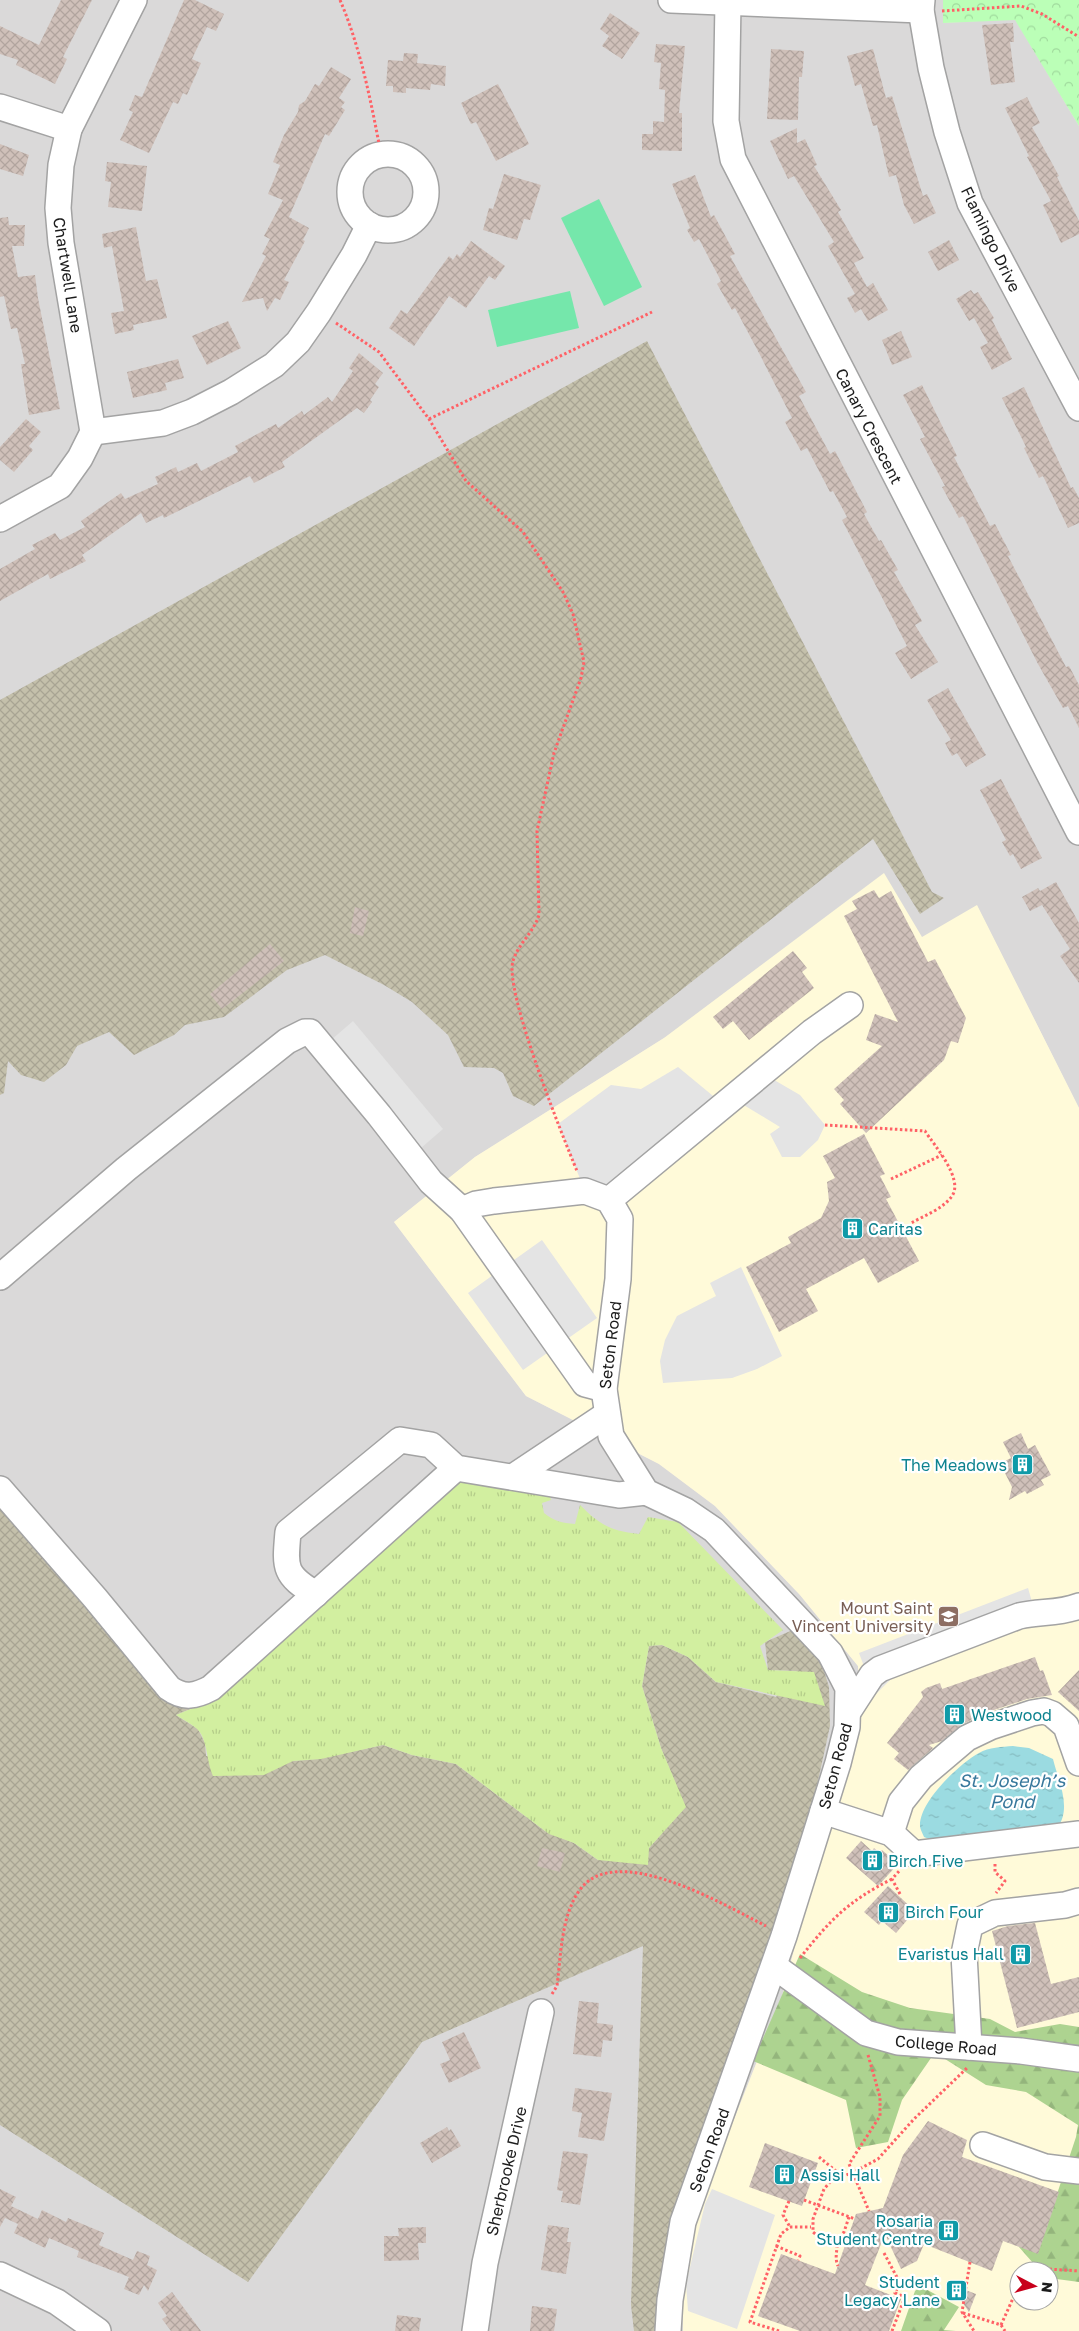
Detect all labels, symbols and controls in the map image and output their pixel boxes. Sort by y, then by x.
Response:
street label: Flamingo Drive [957,183,1025,295]
street label: Chartwell Lane [49,216,87,334]
street label: Canary Crescent [831,365,907,487]
building icon: Caritas [840,1217,864,1241]
place label: Caritas [868,1219,922,1239]
street label: Seton Road [595,1300,625,1390]
building icon: The Meadows [1011,1453,1035,1477]
place label: The Meadows [901,1455,1007,1475]
place label: Mount Saint Vincent University [792,1598,933,1636]
school or university icon: Mount Saint Vincent University [937,1605,961,1629]
building icon: Westwood [943,1703,967,1727]
place label: Westwood [971,1705,1052,1725]
street label: Seton Road [814,1721,856,1811]
water label: St. Joseph’s Pond [959,1769,1067,1812]
building icon: Birch Five [860,1849,884,1873]
place label: Birch Five [888,1851,963,1871]
building icon: Birch Four [877,1900,901,1924]
place label: Birch Four [905,1902,984,1922]
building icon: Evaristus Hall [1008,1942,1032,1966]
place label: Evaristus Hall [898,1944,1004,1964]
street label: College Road [894,2031,998,2059]
street label: Sherbrooke Drive [481,2104,531,2238]
street label: Seton Road [684,2105,734,2195]
building icon: Assisi Hall [772,2163,796,2187]
place label: Assisi Hall [800,2165,880,2185]
place label: Rosaria Student Centre [816,2211,933,2249]
building icon: Rosaria Student Centre [937,2218,961,2242]
north arrow [1009,2261,1059,2311]
place label: Student Legacy Lane [844,2272,940,2310]
building icon: Student Legacy Lane [944,2279,968,2303]
text: N [1038,2281,1056,2294]

